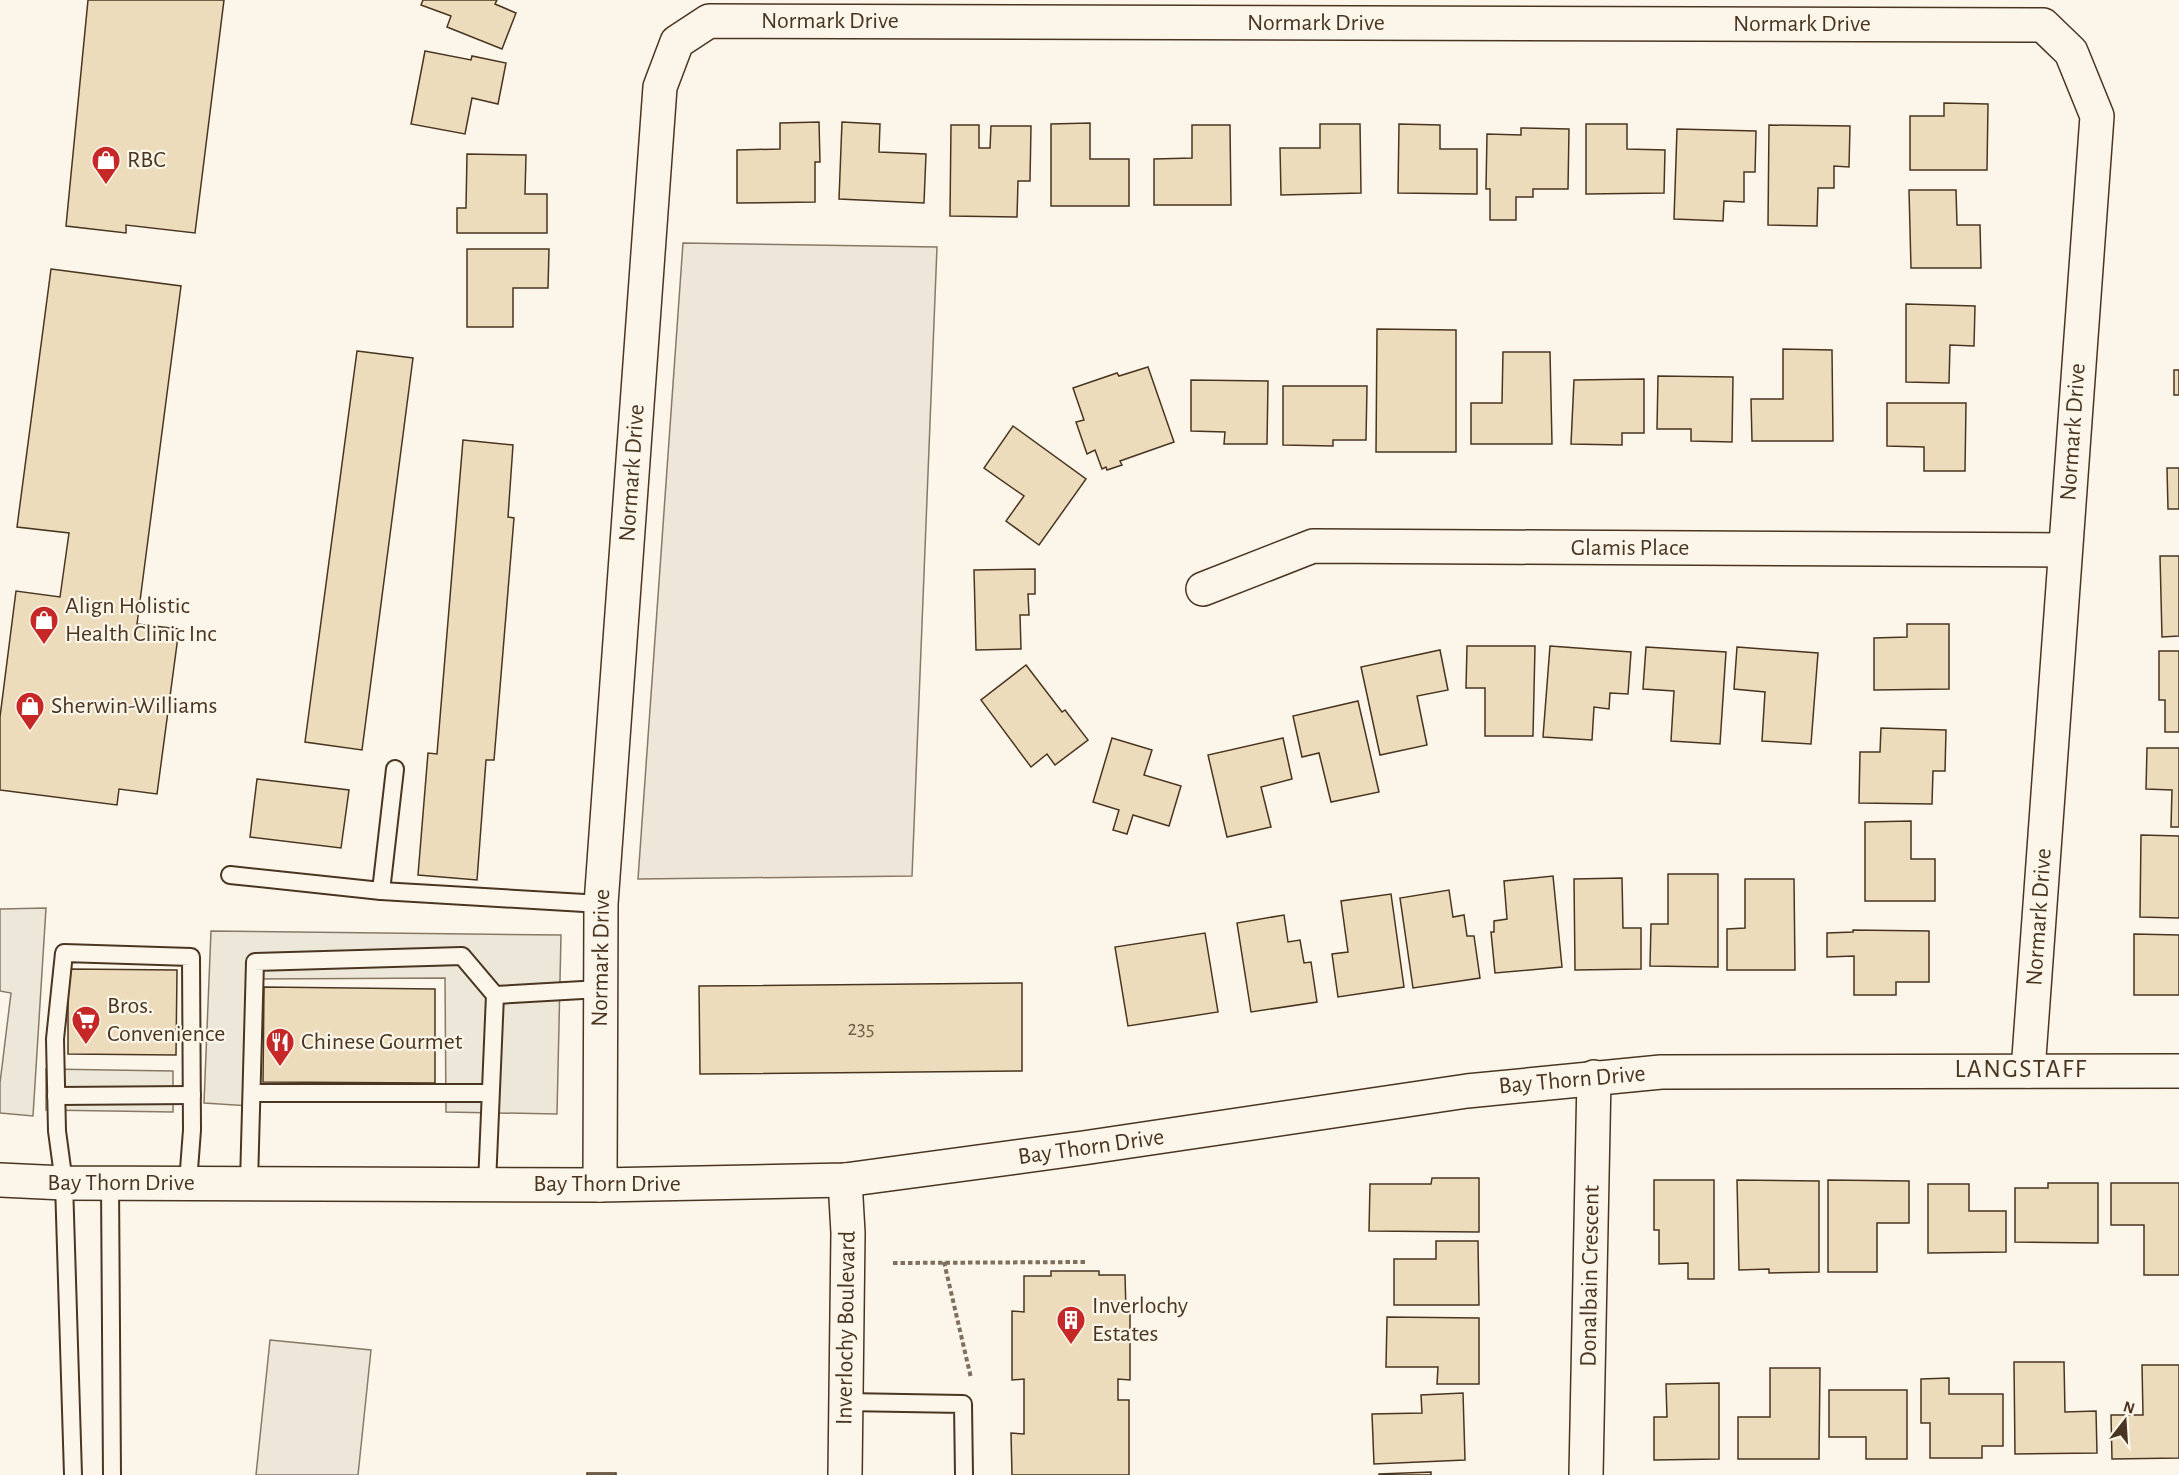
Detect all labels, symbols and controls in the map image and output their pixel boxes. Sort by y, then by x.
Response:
street label: Normark Drive [761,9,899,33]
street label: Normark Drive [1247,11,1385,35]
street label: Normark Drive [1733,12,1871,36]
shop icon: RBC [90,144,122,186]
place label: RBC [127,148,166,172]
street label: Normark Drive [2056,362,2090,502]
street label: Normark Drive [615,403,649,543]
street label: Glamis Place [1571,536,1689,560]
place label: Align Holistic Health Clinic Inc [65,594,217,646]
shop icon: Align Holistic Health Clinic Inc [28,604,60,646]
shop icon: Sherwin-Williams [14,690,46,732]
place label: Sherwin-Williams [51,694,217,718]
street label: Normark Drive [2022,847,2056,987]
street label: Normark Drive [588,889,614,1027]
place label: Bros. Convenience [107,994,225,1046]
supermarket icon: Bros. Convenience [70,1004,102,1046]
house number: 235 [848,1018,875,1039]
restaurant icon: Chinese Gourmet [264,1026,296,1068]
place label: Chinese Gourmet [301,1030,463,1054]
district label: LANGSTAFF [1954,1056,2088,1082]
street label: Bay Thorn Drive [1498,1062,1646,1098]
street label: Bay Thorn Drive [1016,1125,1166,1169]
street label: Bay Thorn Drive [47,1171,195,1195]
street label: Bay Thorn Drive [533,1172,681,1196]
street label: Donalbain Crescent [1576,1184,1604,1367]
street label: Inverlochy Boulevard [832,1231,860,1425]
place label: Inverlochy Estates [1092,1294,1188,1346]
building icon: Inverlochy Estates [1055,1304,1087,1346]
north arrow [2095,1391,2155,1451]
text: N [2121,1398,2137,1417]

